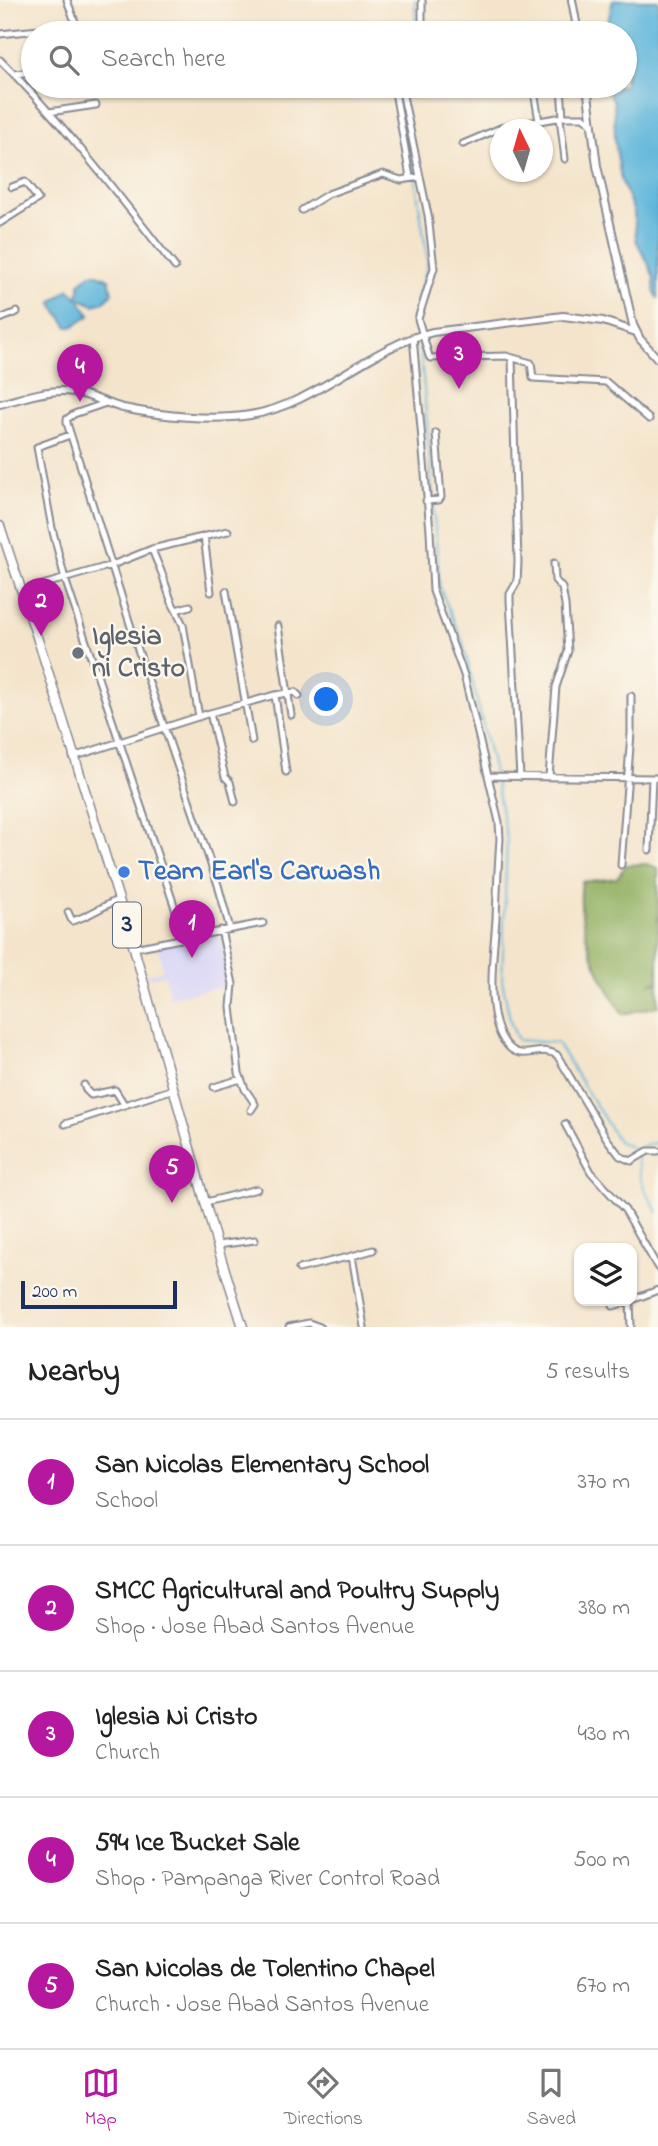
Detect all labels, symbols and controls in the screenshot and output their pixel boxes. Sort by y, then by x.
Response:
search box [21,21,637,98]
icon: search [45,41,83,79]
text: Search here [101,41,226,79]
north arrow [490,119,553,182]
pin: 3 [436,331,482,389]
pin: 4 [57,344,103,402]
pin: 2 [18,578,64,636]
place label: Iglesia ni Cristo [92,617,185,690]
marker: Iglesia ni Cristo [70,645,86,661]
your location [309,682,343,716]
place label: Team Earl's Carwash [138,852,380,893]
marker: Team Earl's Carwash [116,864,132,880]
pin: 1 [169,900,215,958]
road number: 3 [113,902,141,948]
pin: 5 [149,1145,195,1203]
map controls [574,1243,637,1306]
button: layers [574,1243,637,1306]
scale bar [21,1278,177,1310]
text: 200 m [32,1279,77,1306]
text: Nearby [28,1351,120,1395]
text: 5 results [546,1356,630,1389]
text: San Nicolas Elementary School [95,1447,429,1485]
text: 1 [47,1466,55,1499]
text: 370 m [577,1466,630,1499]
text: School [95,1485,158,1518]
text: SMCC Agricultural and Poultry Supply [95,1573,499,1611]
text: 2 [45,1592,57,1625]
text: 380 m [578,1592,630,1625]
text: Shop · Jose Abad Santos Avenue [95,1611,414,1644]
text: Iglesia Ni Cristo [95,1699,257,1737]
text: 3 [46,1718,56,1751]
text: 430 m [577,1718,630,1751]
text: Church [95,1737,160,1770]
text: 594 Ice Bucket Sale [95,1825,300,1863]
text: 4 [46,1844,56,1877]
text: 500 m [573,1844,630,1877]
text: Shop · Pampanga River Control Road [95,1863,440,1896]
text: San Nicolas de Tolentino Chapel [95,1951,435,1989]
text: 5 [44,1970,58,2003]
text: 670 m [577,1970,630,2003]
text: Church · Jose Abad Santos Avenue [95,1989,429,2022]
tab: Map [82,2064,120,2133]
tab: Directions [284,2064,363,2133]
tab: Saved [527,2064,576,2133]

